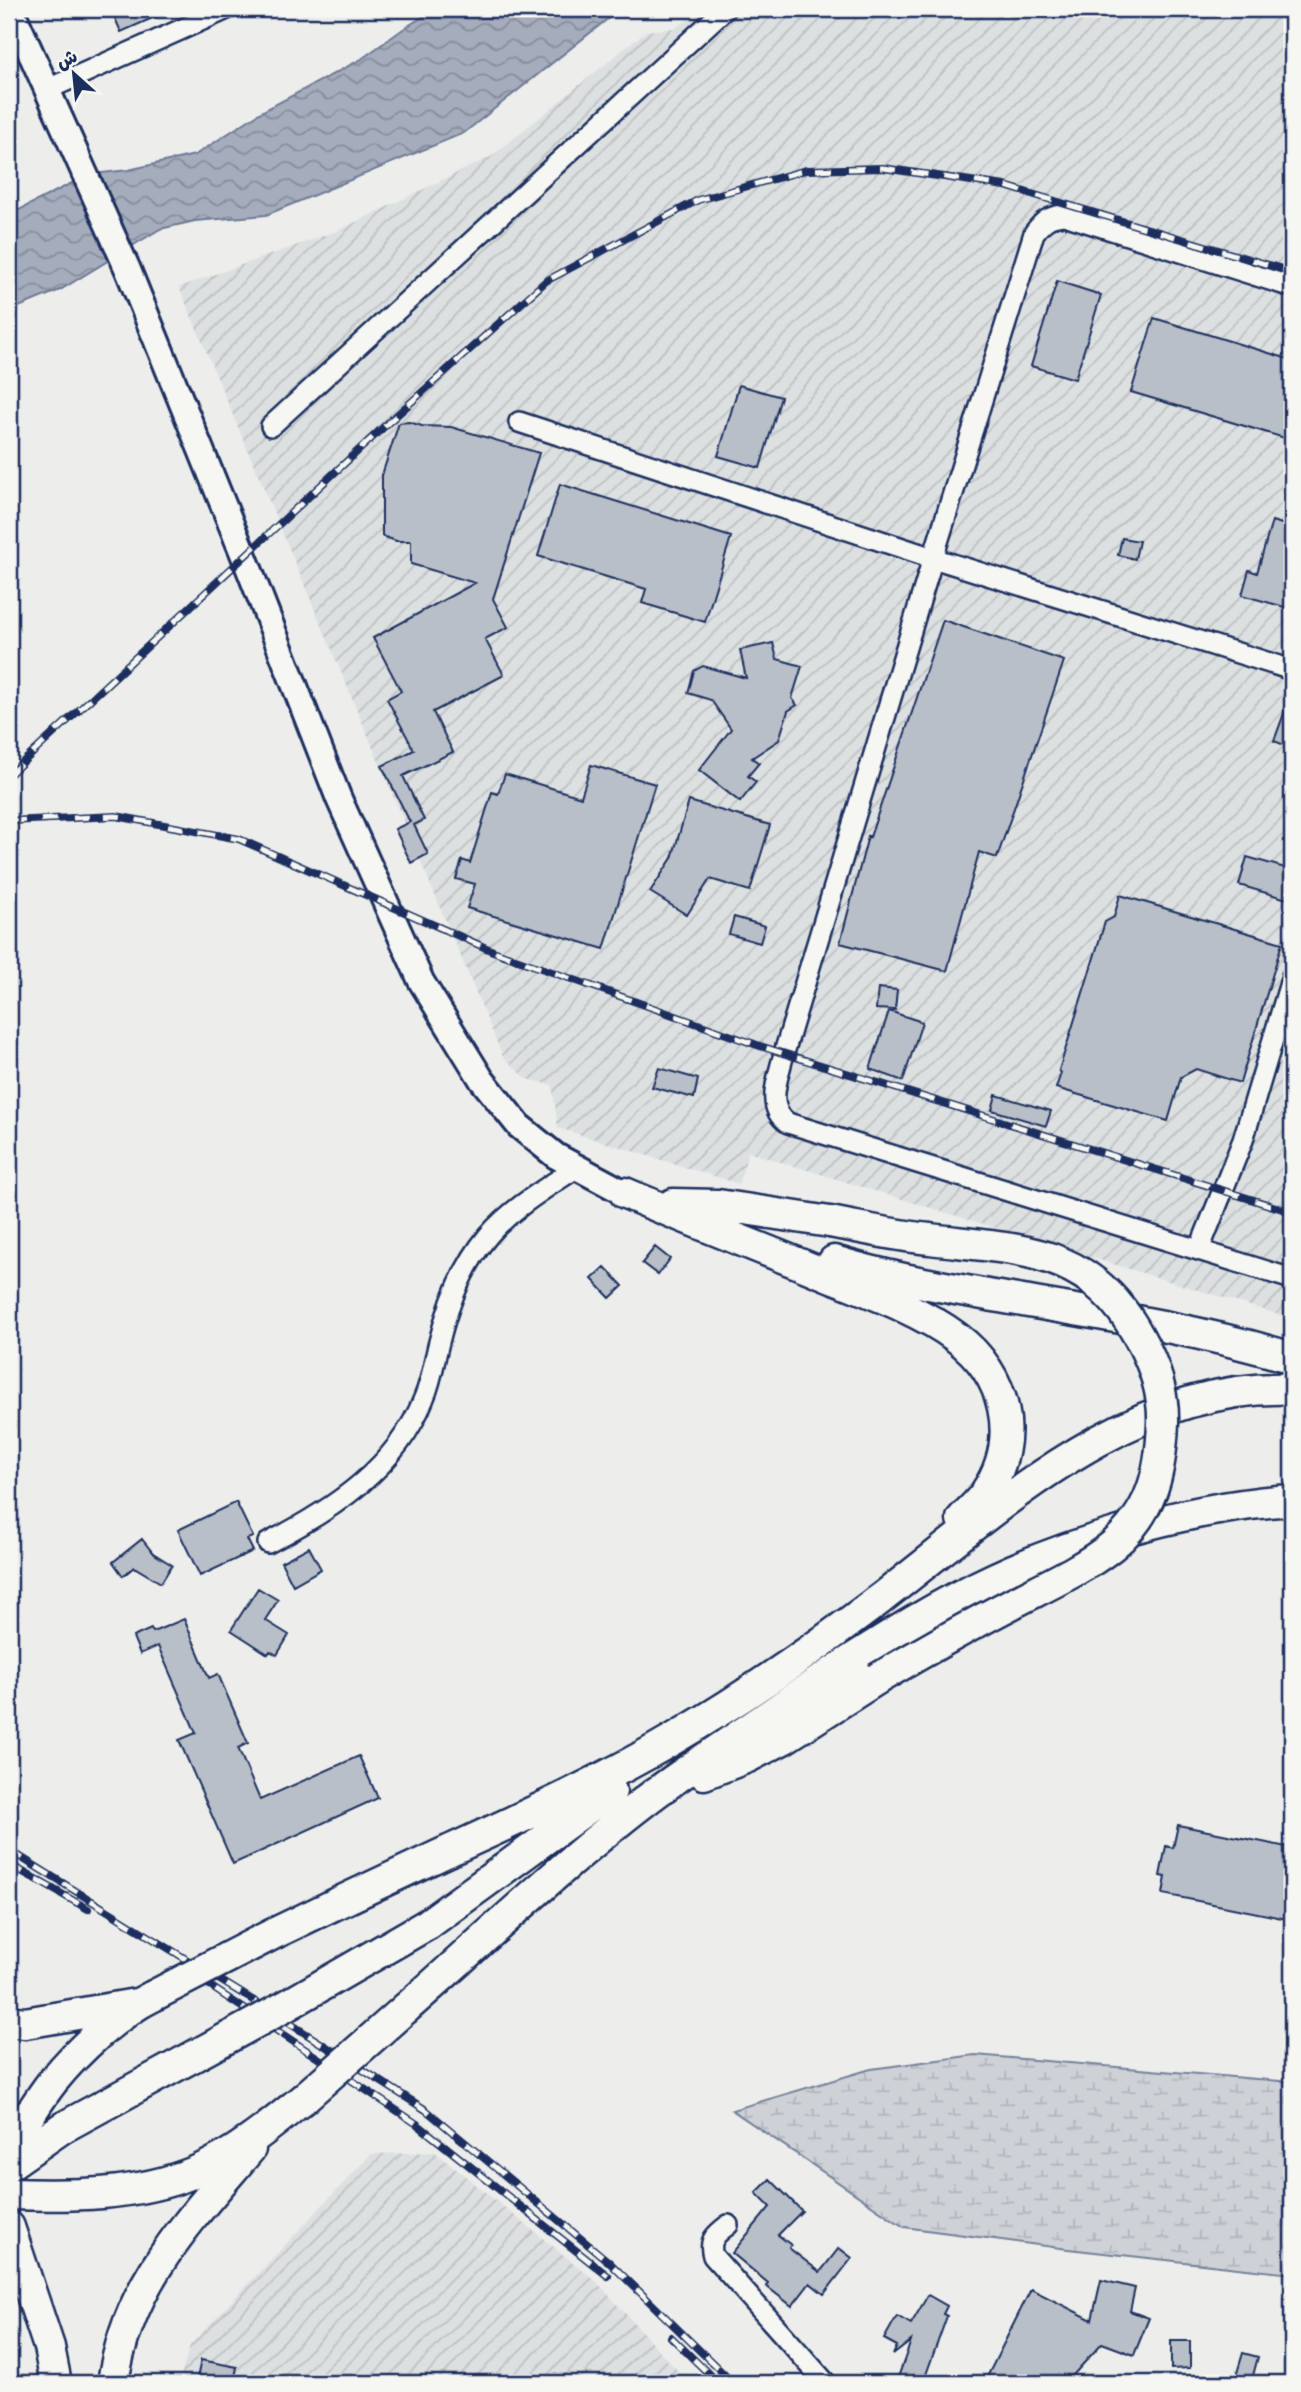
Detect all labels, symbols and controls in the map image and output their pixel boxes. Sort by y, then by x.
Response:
north arrow [38,38,108,108]
text: ش [52,45,83,79]

